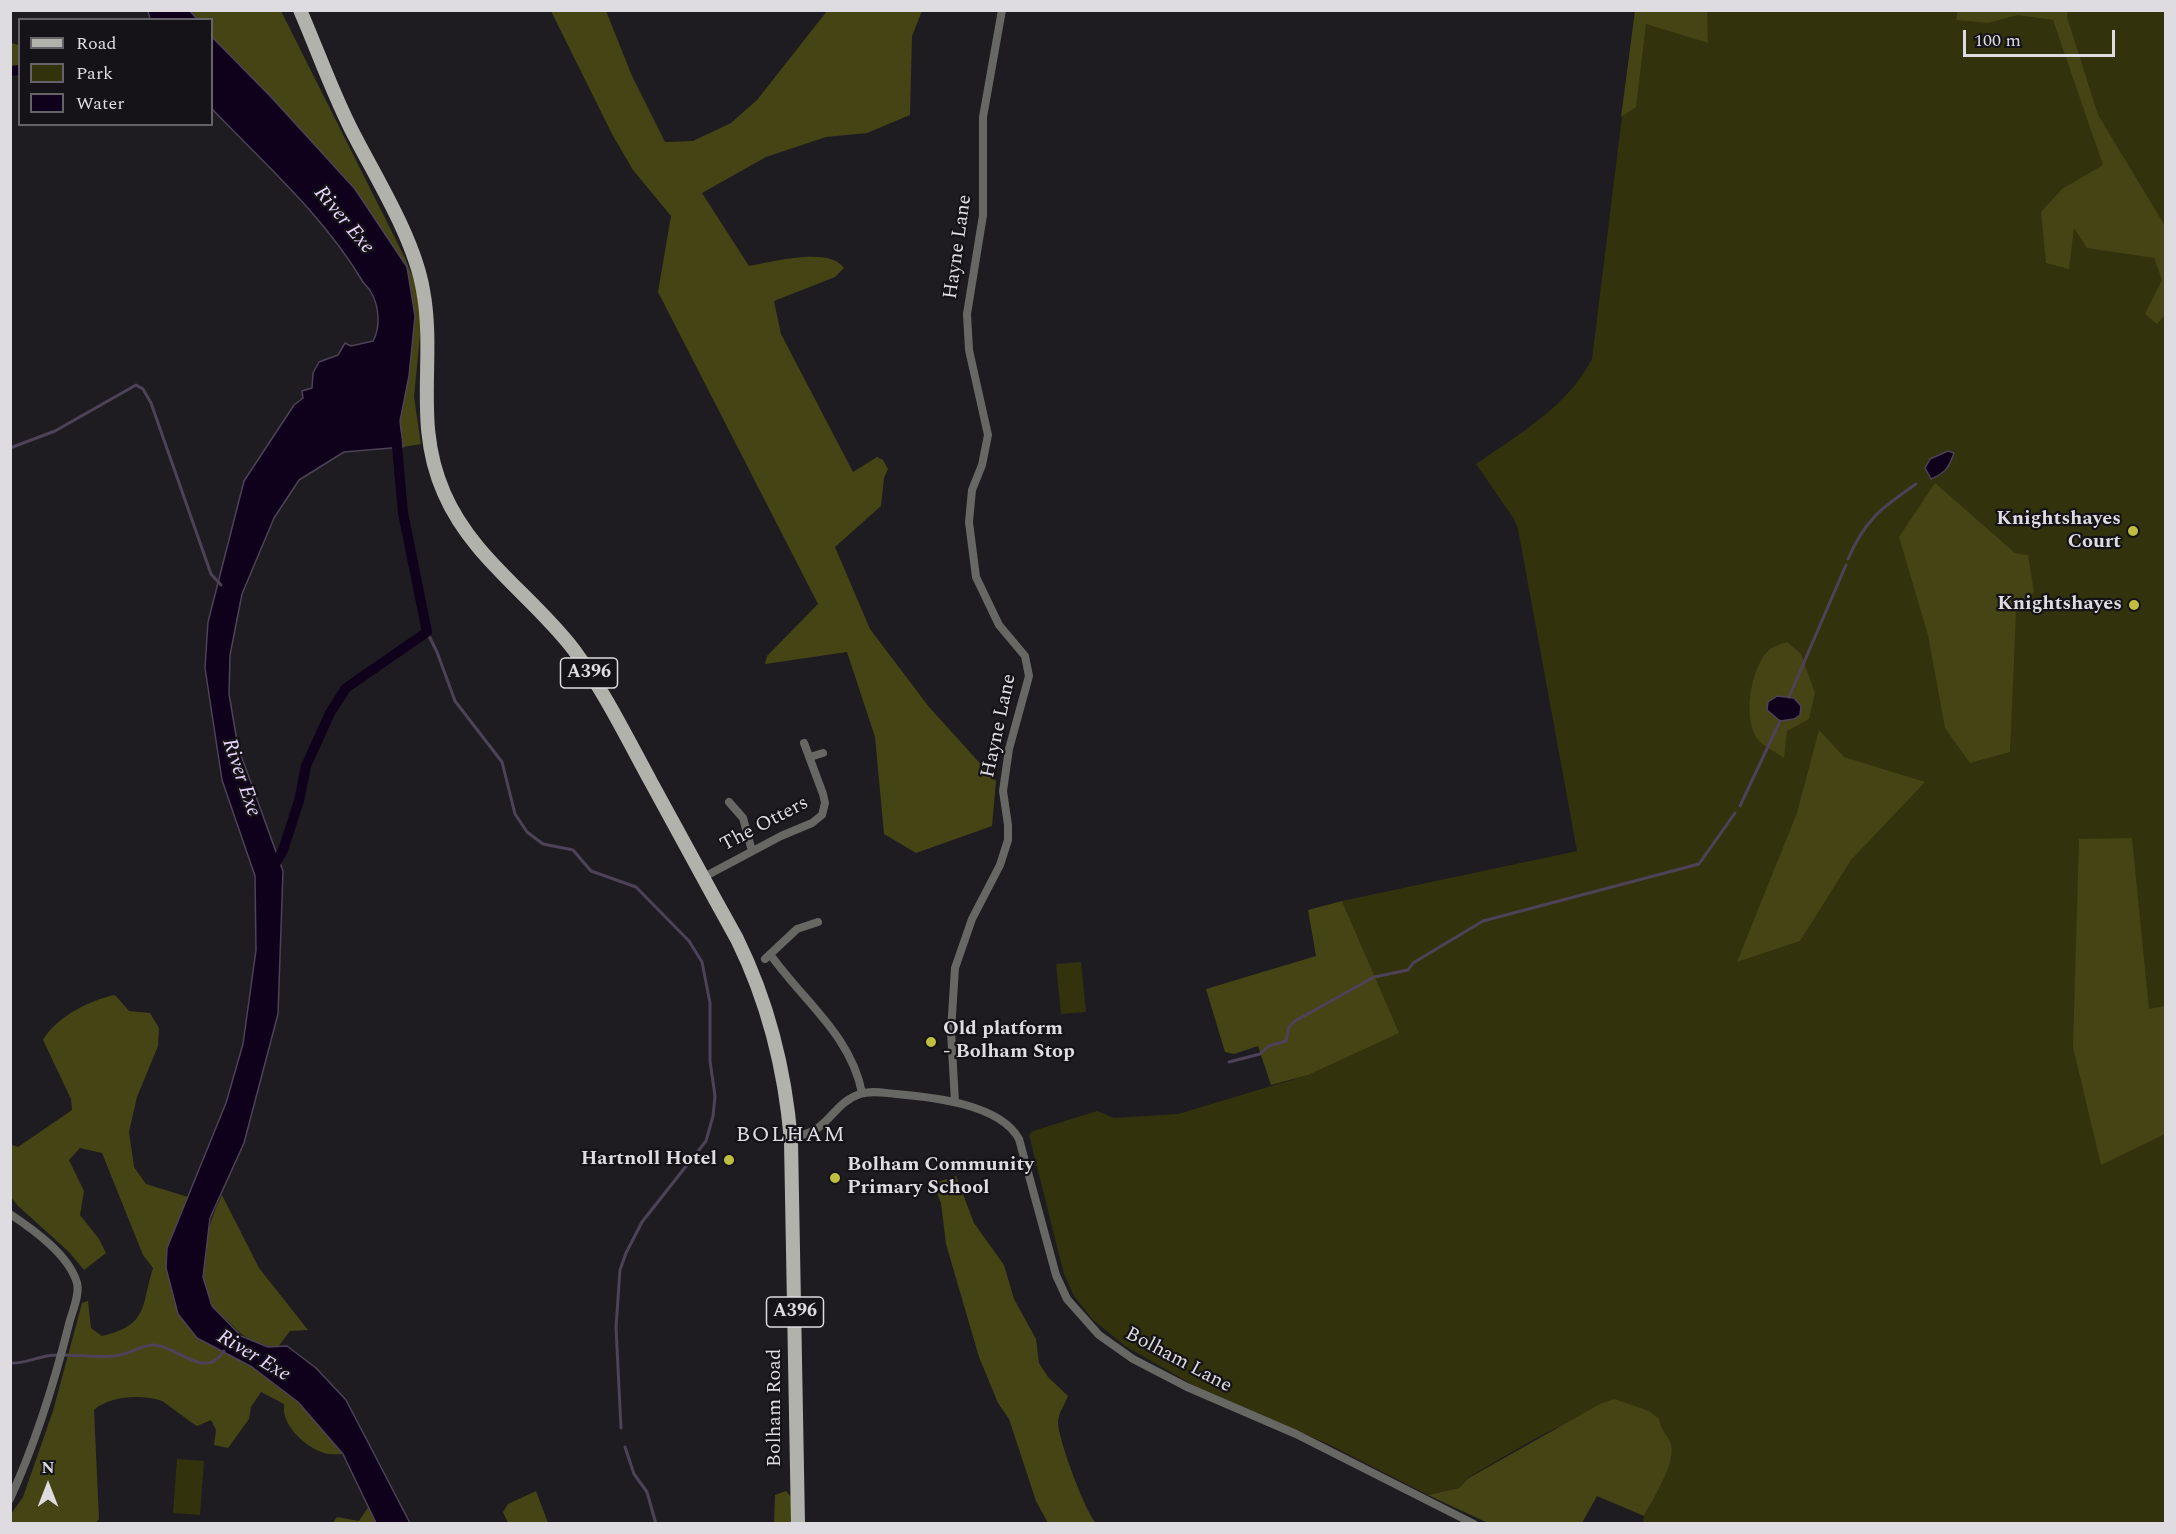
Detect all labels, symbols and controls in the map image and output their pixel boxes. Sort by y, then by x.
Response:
legend [18,18,213,126]
scale bar [1966,18,2118,56]
text: 100 m [1974,27,2021,54]
text: Road [76,30,117,57]
text: Park [76,60,113,87]
text: Water [76,90,124,117]
water label: River Exe [307,182,379,260]
street label: Hayne Lane [940,193,978,301]
place label: Knightshayes Court [1996,508,2121,555]
marker: Knightshayes Court [2126,524,2140,538]
place label: Knightshayes [1997,593,2122,617]
marker: Knightshayes [2127,598,2141,612]
road number: A396 [560,658,618,688]
street label: Hayne Lane [977,672,1023,780]
water label: River Exe [215,736,265,820]
street label: The Otters [717,792,813,858]
place label: Old platform - Bolham Stop [943,1018,1075,1065]
marker: Old platform - Bolham Stop [924,1035,938,1049]
district label: BOLHAM [736,1124,846,1150]
place label: Hartnoll Hotel [581,1148,717,1172]
marker: Hartnoll Hotel [722,1153,736,1167]
place label: Bolham Community Primary School [847,1154,1034,1201]
marker: Bolham Community Primary School [828,1171,842,1185]
road number: A396 [766,1297,824,1327]
street label: Bolham Lane [1121,1323,1235,1399]
water label: River Exe [212,1325,294,1389]
street label: Bolham Road [764,1349,788,1467]
north arrow [18,1456,78,1516]
text: N [41,1456,55,1480]

